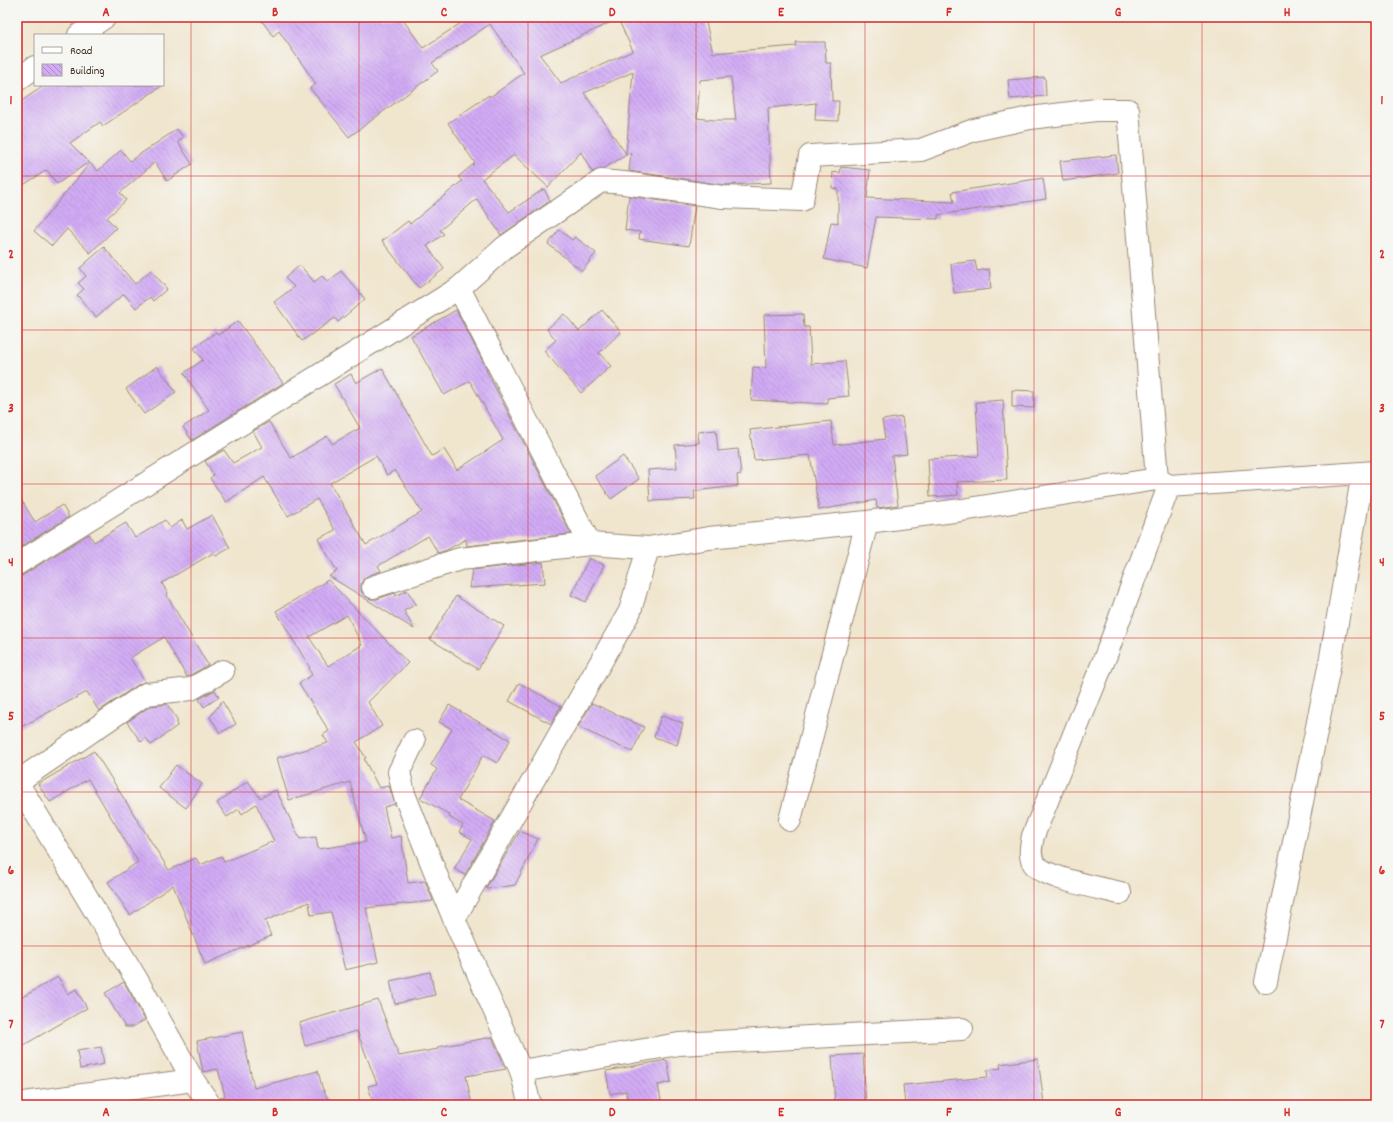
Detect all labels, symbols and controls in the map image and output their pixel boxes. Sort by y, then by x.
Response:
text: A [102,4,110,23]
text: B [272,4,278,23]
text: C [441,4,448,23]
text: D [609,4,616,23]
text: E [778,4,785,23]
text: F [946,4,952,23]
text: G [1115,4,1122,23]
text: H [1284,4,1291,23]
legend [34,34,164,86]
text: Road [70,43,92,60]
text: Building [70,63,105,80]
text: 1 [10,92,13,111]
text: 1 [1381,92,1384,111]
text: 2 [8,246,14,265]
text: 2 [1379,246,1385,265]
text: 3 [8,400,14,419]
text: 3 [1379,400,1385,419]
text: 4 [8,554,14,573]
text: 4 [1379,554,1385,573]
text: 5 [8,708,14,727]
text: 5 [1379,708,1385,727]
text: 6 [8,862,15,881]
text: 6 [1379,862,1386,881]
text: 7 [9,1016,14,1035]
text: 7 [1380,1016,1385,1035]
text: A [102,1104,110,1122]
text: B [272,1104,278,1122]
text: C [441,1104,448,1122]
text: D [609,1104,616,1122]
text: E [778,1104,785,1122]
text: F [946,1104,952,1122]
text: G [1115,1104,1122,1122]
text: H [1284,1104,1291,1122]

